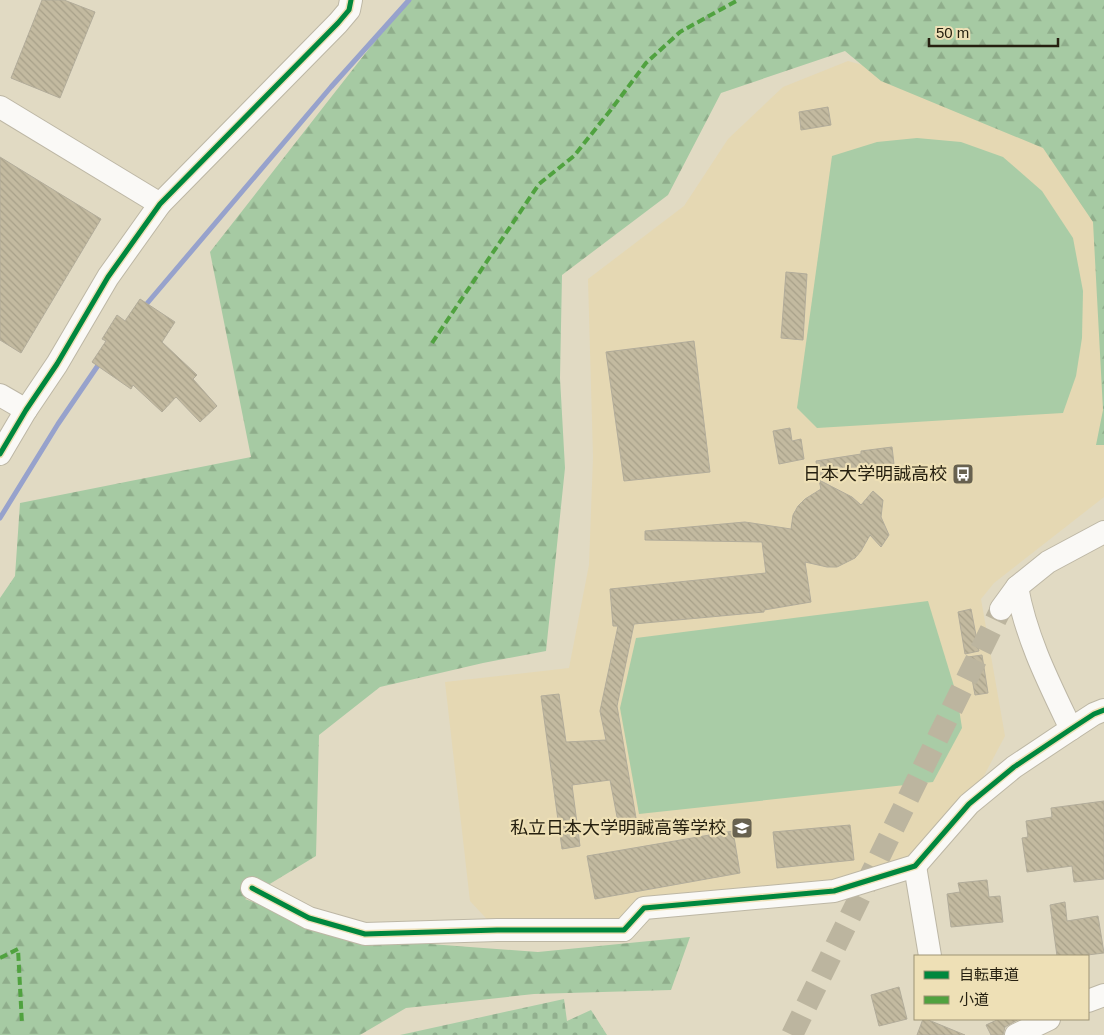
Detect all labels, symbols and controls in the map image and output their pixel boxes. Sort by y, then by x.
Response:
scale bar [929,15,1058,47]
text: 50 m [936,24,969,41]
bus stop icon: 日本大学明誠高校 [951,462,975,486]
place label: 日本大学明誠高校 [803,464,947,484]
school or university icon: 私立日本大学明誠高等学校 [730,816,754,840]
place label: 私立日本大学明誠高等学校 [510,818,726,838]
legend [914,955,1089,1020]
text: 自転車道 [959,966,1019,983]
text: 小道 [959,991,989,1008]

